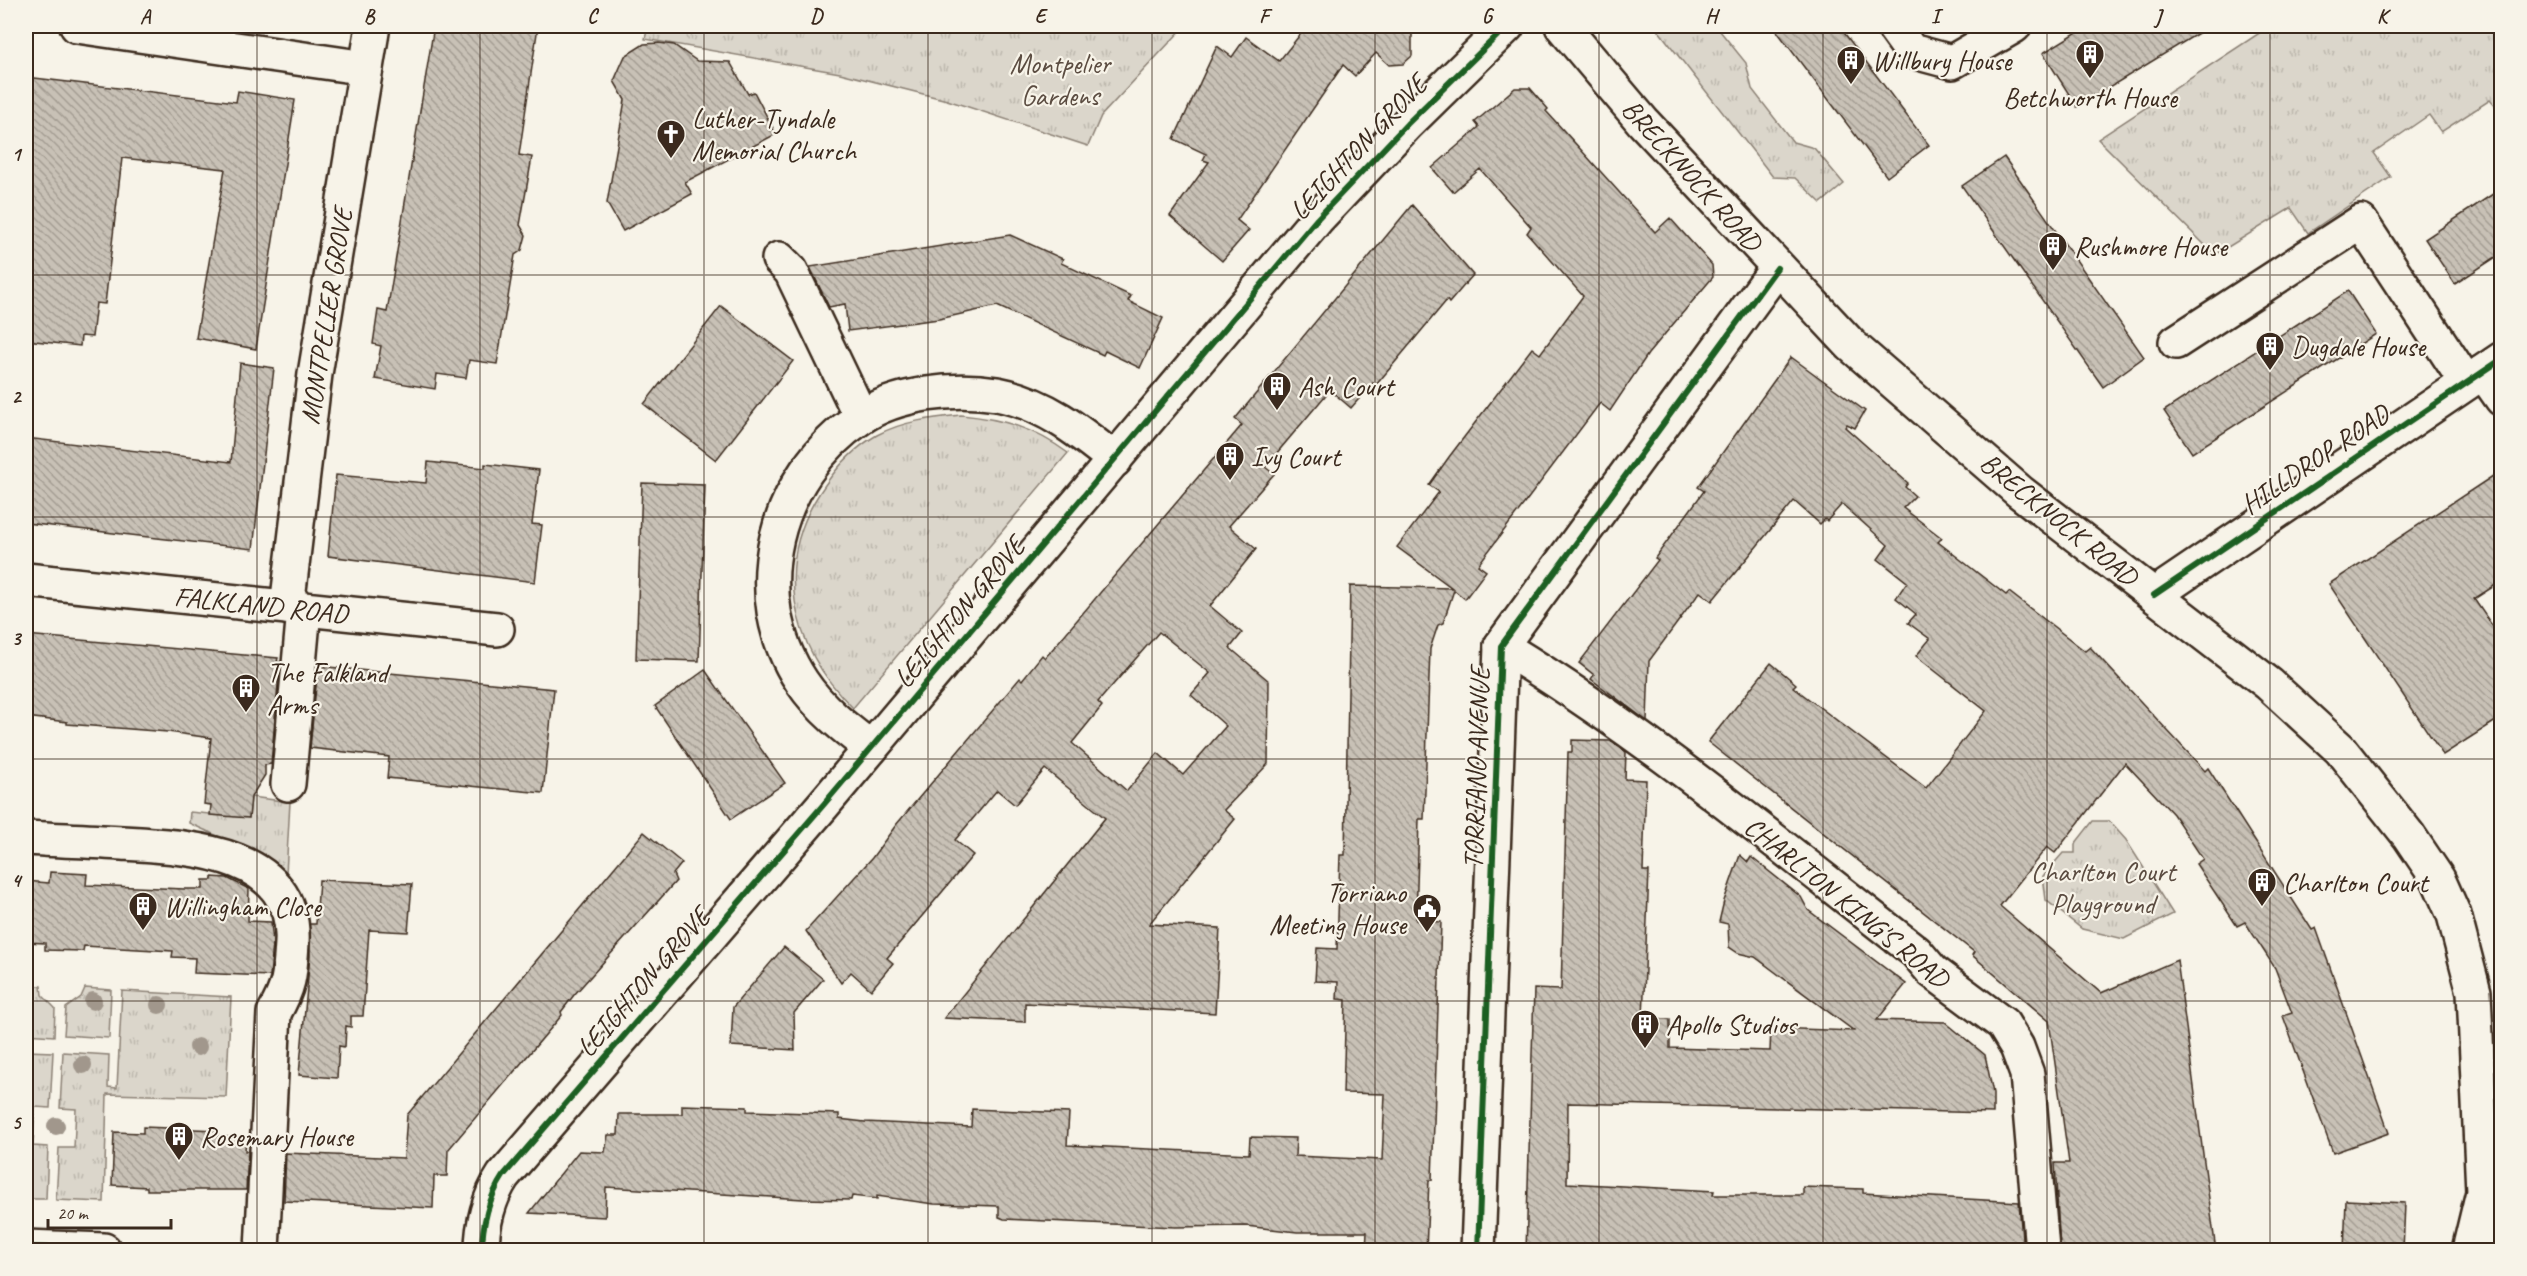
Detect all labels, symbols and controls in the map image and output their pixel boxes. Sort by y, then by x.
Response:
text: A [140,4,152,29]
text: B [364,4,376,29]
text: C [587,4,599,29]
text: D [810,4,824,29]
text: E [1035,4,1049,29]
text: F [1259,4,1273,29]
text: G [1482,4,1495,29]
text: H [1705,4,1720,29]
text: I [1931,4,1944,29]
text: J [2153,4,2165,29]
text: K [2377,4,2391,29]
building icon: Betchworth House [2074,38,2106,80]
place label: Willbury House [1872,43,2013,78]
building icon: Willbury House [1835,44,1867,86]
park label: Montpelier Gardens [1010,46,1112,113]
street label: LEIGHTON GROVE [1282,64,1437,227]
place label: Betchworth House [2003,80,2179,115]
street label: BRECKNOCK ROAD [1615,92,1771,260]
place label: Luther-Tyndale Memorial Church [692,101,858,168]
church icon: Luther-Tyndale Memorial Church [655,118,687,160]
text: 1 [12,142,23,167]
street label: MONTPELIER GROVE [292,202,361,427]
place label: Rushmore House [2074,229,2229,264]
building icon: Rushmore House [2037,230,2069,272]
place label: Dugdale House [2291,329,2427,364]
building icon: Dugdale House [2254,330,2286,372]
place label: Ash Court [1298,369,1396,404]
building icon: Ash Court [1261,370,1293,412]
text: 2 [12,384,23,409]
street label: HILLDROP ROAD [2234,395,2397,522]
place label: Ivy Court [1251,439,1343,474]
building icon: Ivy Court [1214,440,1246,482]
street label: BRECKNOCK ROAD [1973,445,2147,595]
street label: LEIGHTON GROVE [886,527,1035,695]
street label: FALKLAND ROAD [173,579,351,632]
text: 3 [12,626,23,651]
place label: The Falkland Arms [267,655,391,722]
street label: TORRIANO AVENUE [1455,663,1497,870]
building icon: The Falkland Arms [230,672,262,714]
street label: CHARLTON KING'S ROAD [1738,809,1959,997]
park label: Charlton Court Playground [2031,854,2178,921]
place label: Charlton Court [2283,865,2430,900]
building icon: Charlton Court [2246,866,2278,908]
text: 4 [12,868,24,893]
place label: Torriano Meeting House [1269,875,1408,942]
place label: Willingham Close [164,889,323,924]
building icon: Willingham Close [127,890,159,932]
public building icon: Torriano Meeting House [1411,892,1443,934]
street label: LEIGHTON GROVE [569,898,720,1064]
place label: Apollo Studios [1666,1007,1799,1042]
building icon: Apollo Studios [1629,1008,1661,1050]
text: 5 [12,1110,23,1135]
place label: Rosemary House [200,1119,355,1154]
building icon: Rosemary House [163,1120,195,1162]
scale bar [48,1192,171,1230]
text: 20 m [57,1202,90,1224]

